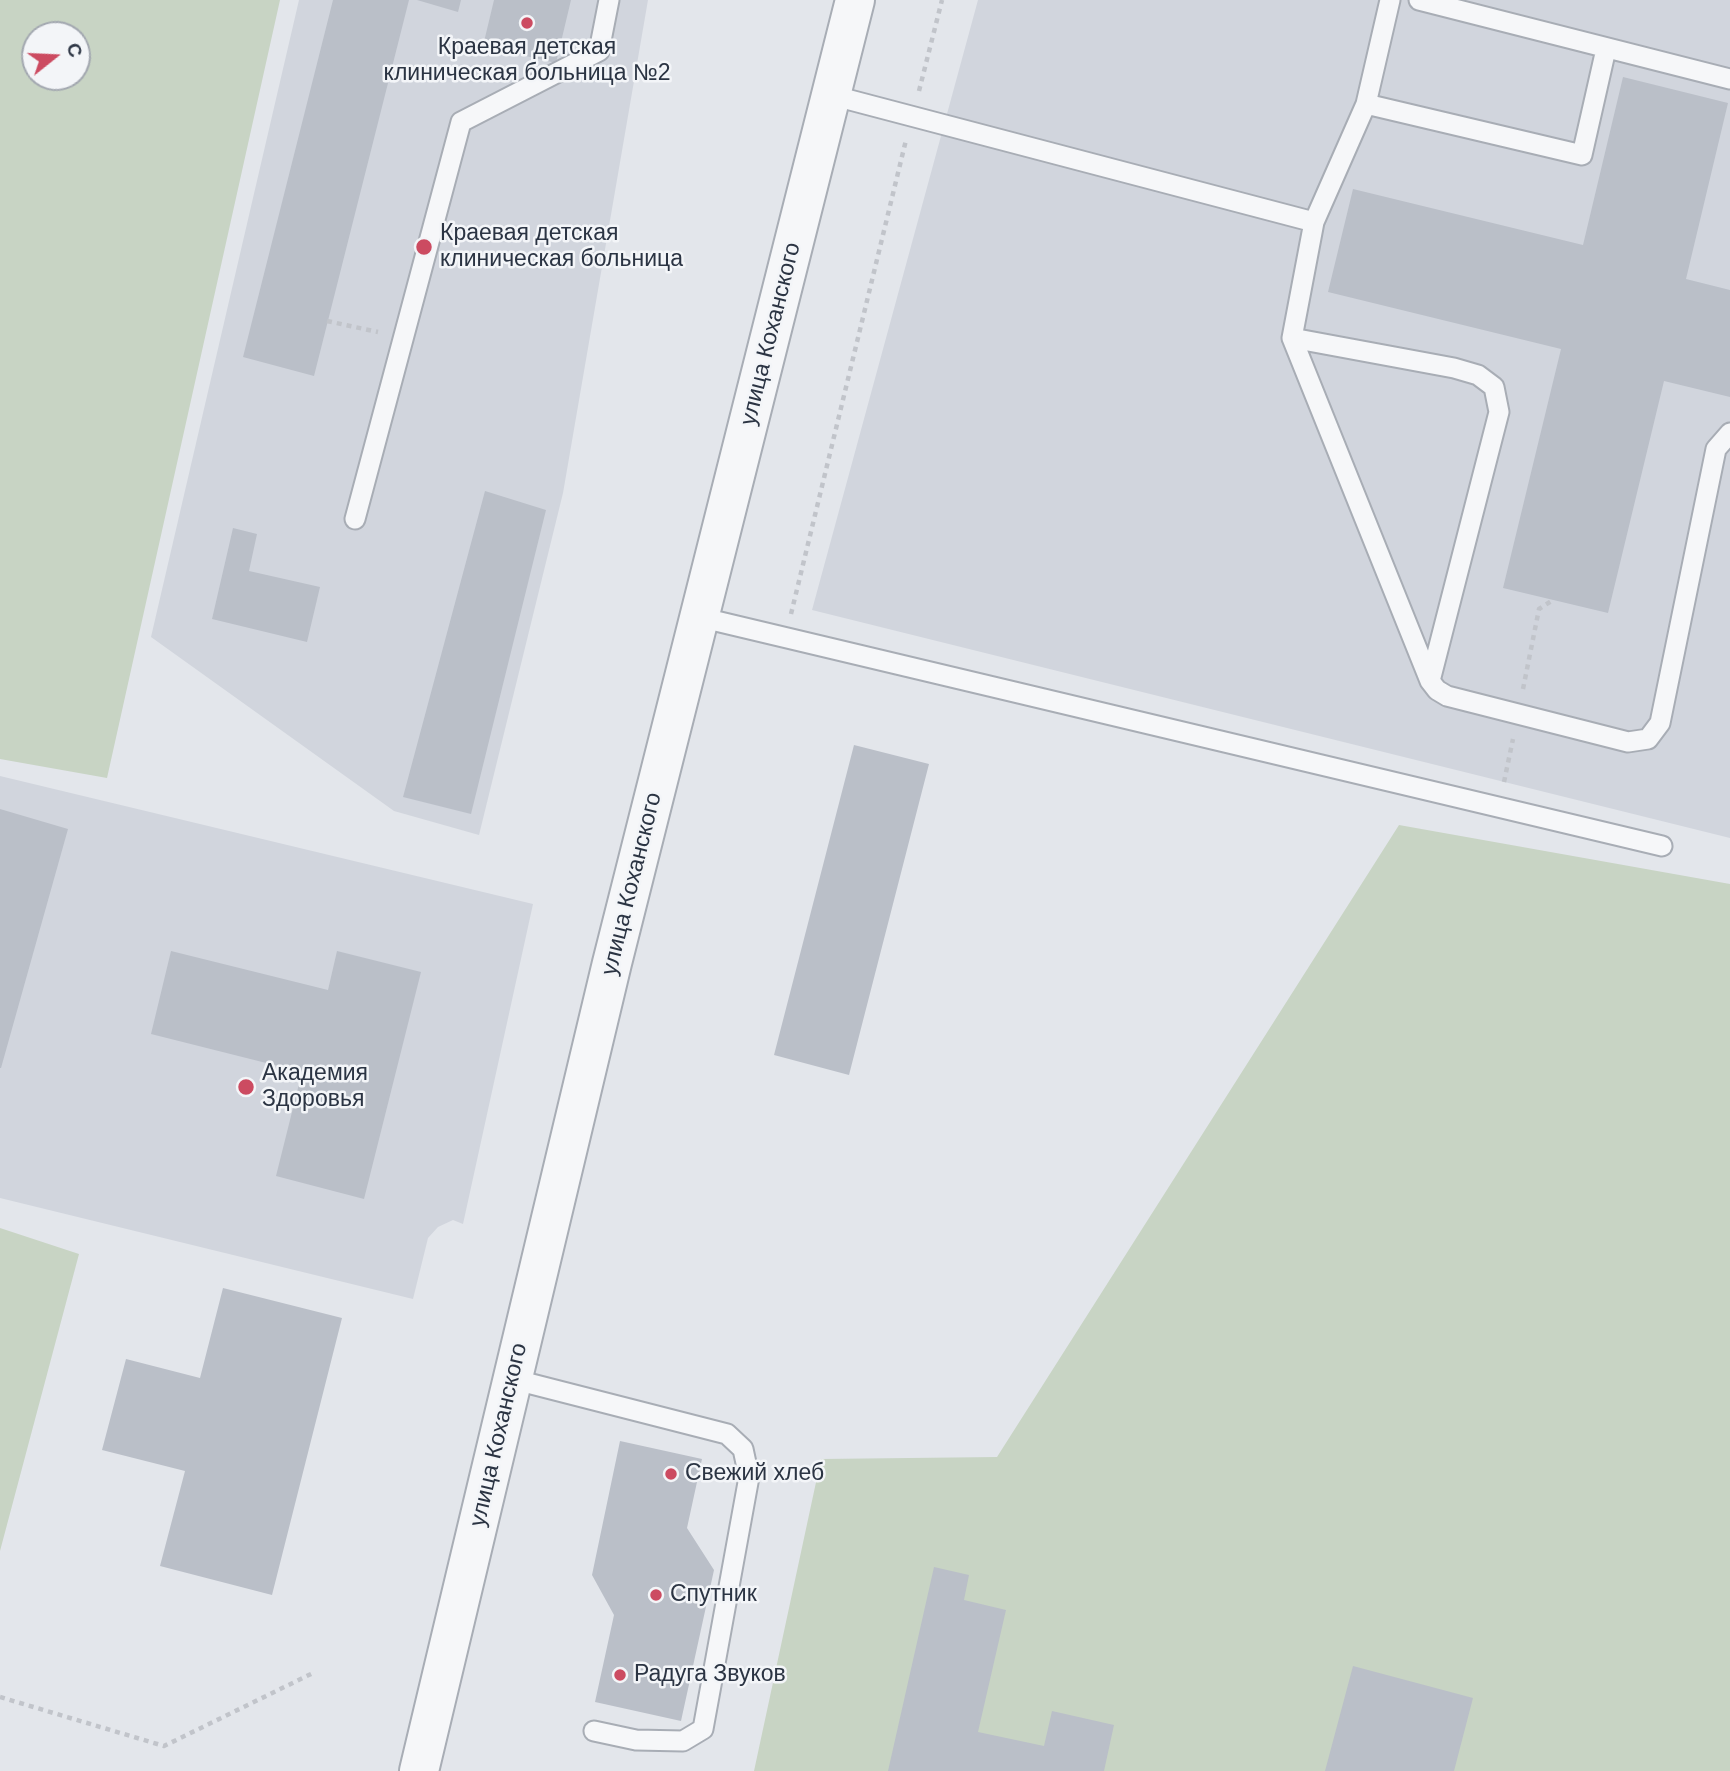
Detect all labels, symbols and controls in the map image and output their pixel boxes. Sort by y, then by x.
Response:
marker: Краевая детская клиническая больница №2 [519,15,535,31]
north arrow [21,21,91,91]
place label: Краевая детская клиническая больница №2 [384,34,670,88]
text: С [62,40,87,60]
place label: Краевая детская клиническая больница [440,220,683,274]
marker: Краевая детская клиническая больница [414,237,434,257]
street label: улица Коханского [735,240,807,428]
street label: улица Коханского [596,790,668,978]
place label: Академия Здоровья [262,1060,368,1114]
marker: Академия Здоровья [236,1077,256,1097]
street label: улица Коханского [464,1341,534,1529]
place label: Свежий хлеб [685,1460,824,1488]
marker: Свежий хлеб [663,1466,679,1482]
place label: Спутник [670,1581,757,1609]
marker: Спутник [648,1587,664,1603]
place label: Радуга Звуков [634,1661,786,1689]
marker: Радуга Звуков [612,1667,628,1683]

